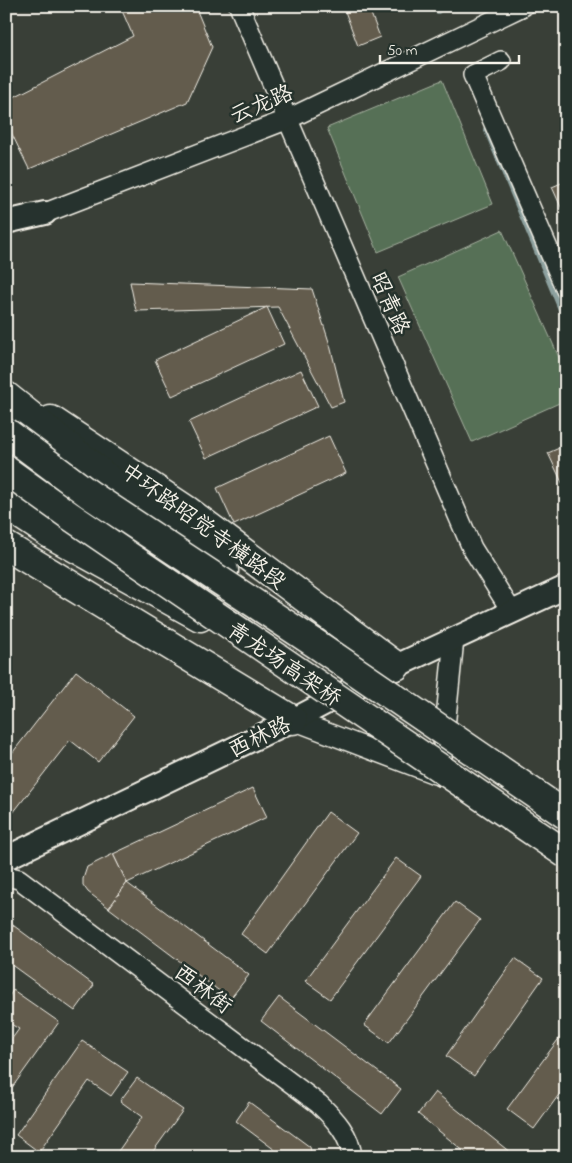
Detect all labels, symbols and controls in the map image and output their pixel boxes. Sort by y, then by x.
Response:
scale bar [380,32,518,64]
text: 50 m [387,40,418,62]
street label: 云龙路 [226,78,299,133]
street label: 昭青路 [360,268,416,341]
street label: 中环路昭觉寺横路段 [113,456,292,599]
street label: 青龙场高架桥 [220,615,347,716]
street label: 西林路 [224,710,297,768]
street label: 西林街 [166,958,238,1023]

